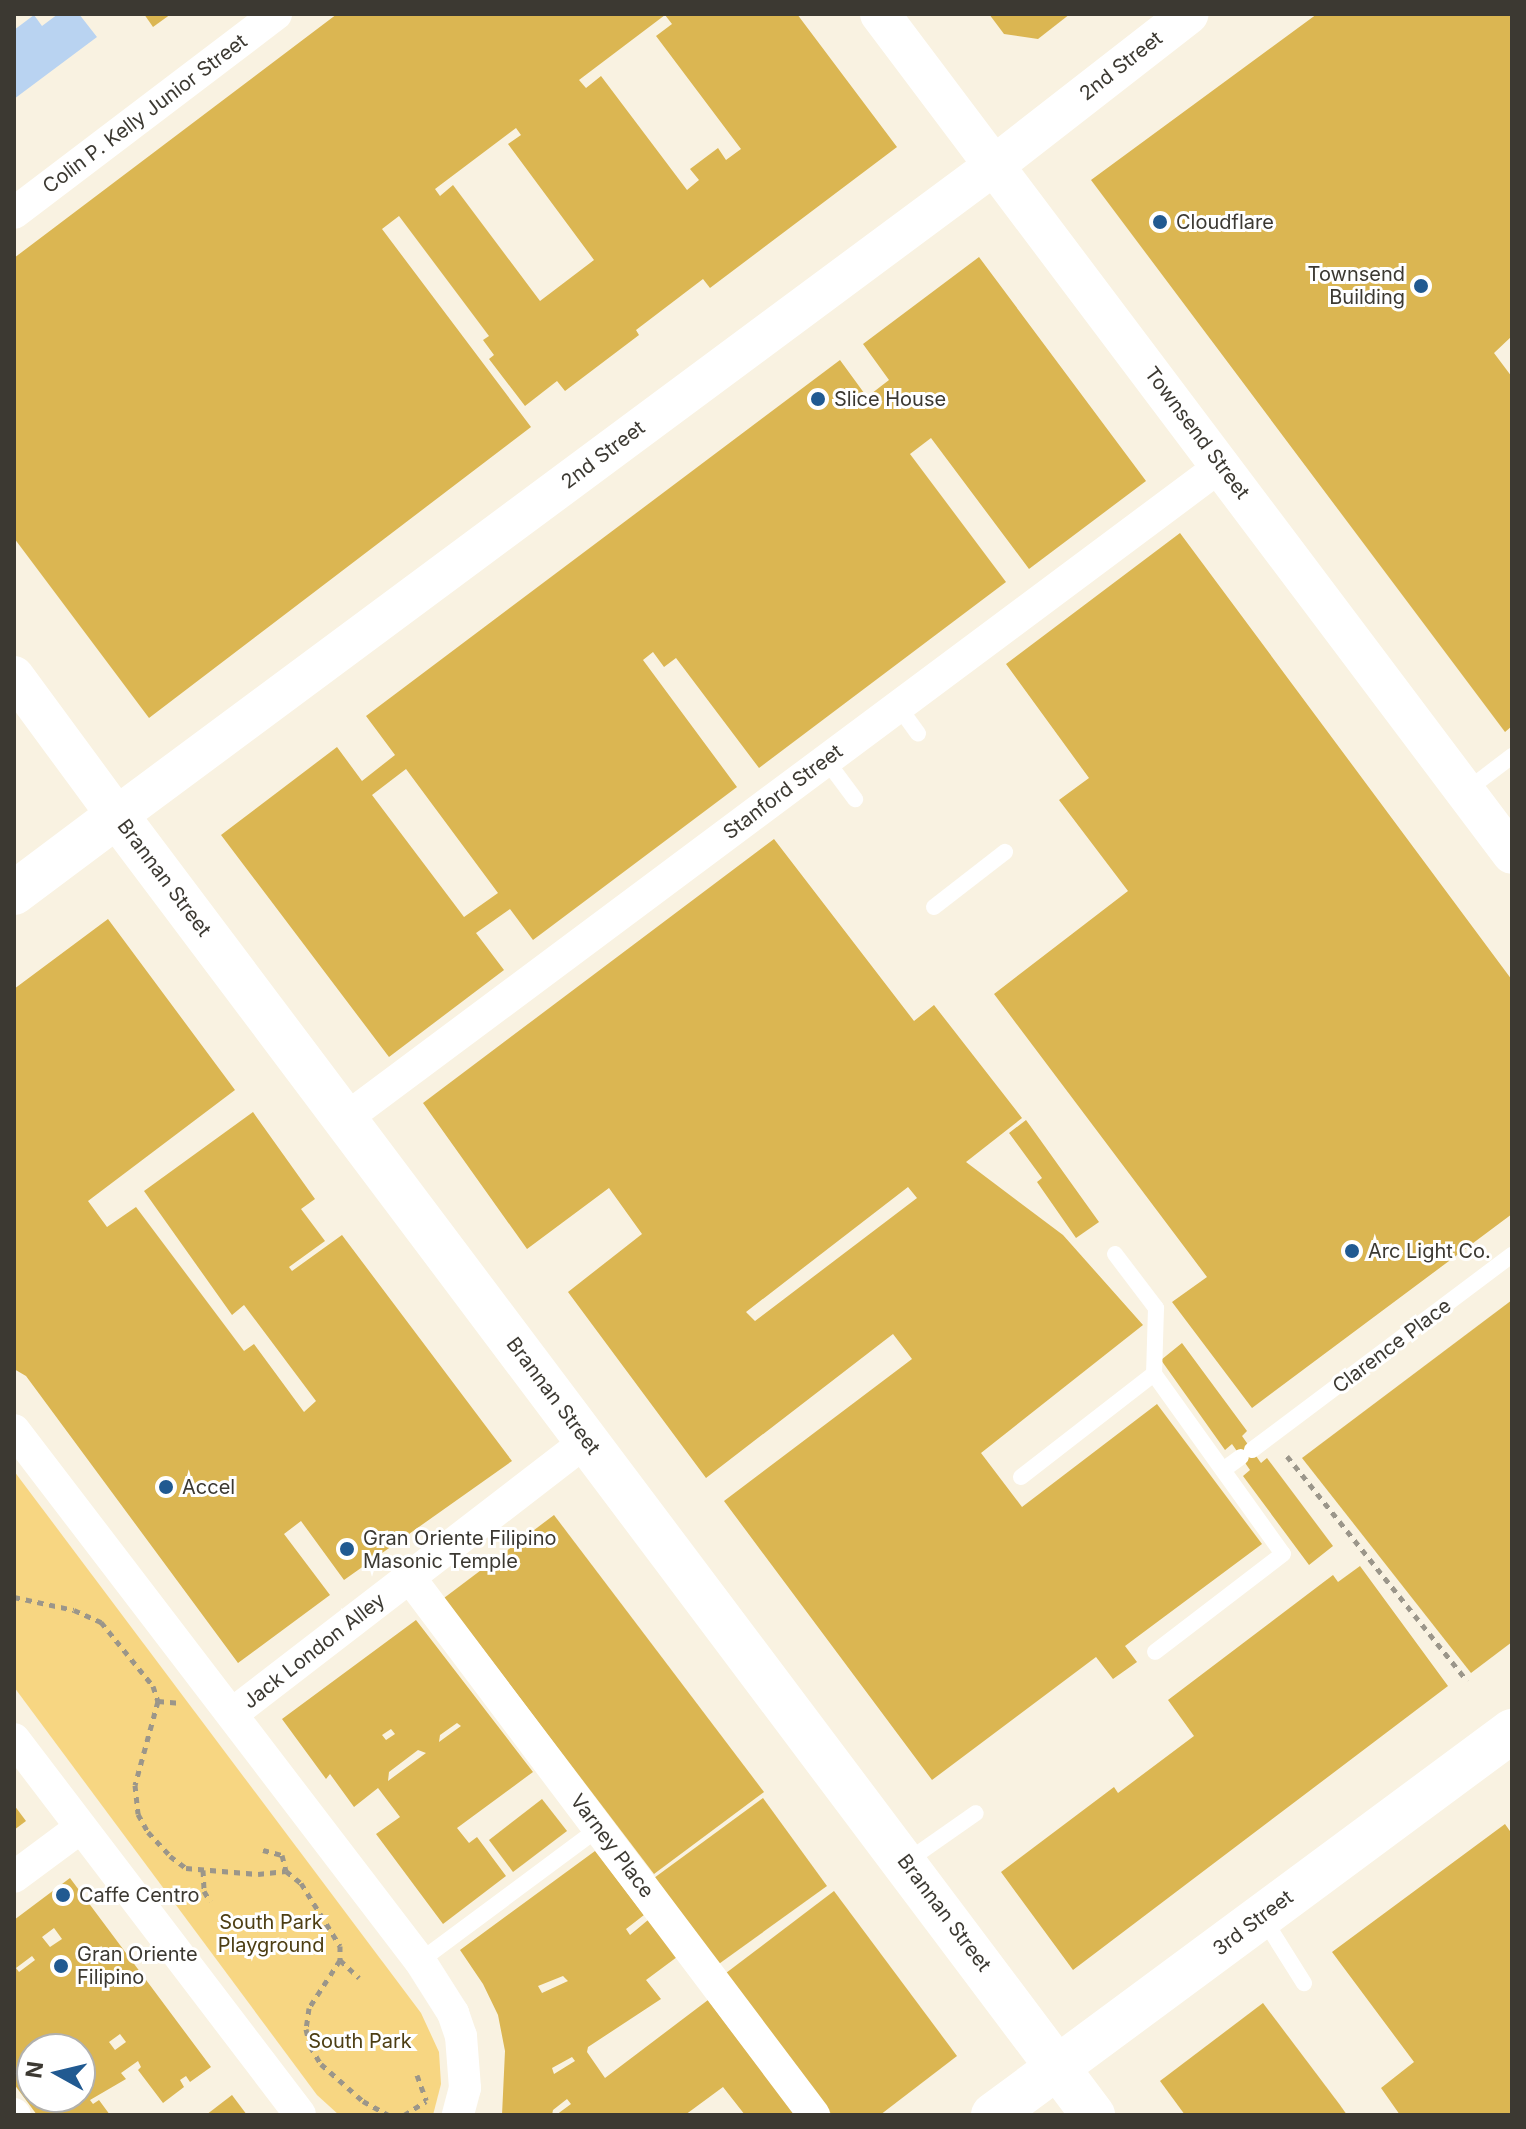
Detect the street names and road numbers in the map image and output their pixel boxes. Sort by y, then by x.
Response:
street label: 2nd Street [1075,26,1167,106]
street label: Colin P. Kelly Junior Street [38,29,252,199]
street label: Townsend Street [1139,362,1255,504]
street label: 2nd Street [557,416,649,494]
street label: Stanford Street [719,739,847,845]
street label: Brannan Street [112,815,216,941]
street label: Clarence Place [1328,1294,1456,1398]
street label: Brannan Street [501,1333,605,1459]
street label: Jack London Alley [238,1588,390,1714]
street label: Varney Place [565,1789,659,1903]
street label: Brannan Street [892,1850,996,1976]
street label: 3rd Street [1208,1885,1298,1961]

